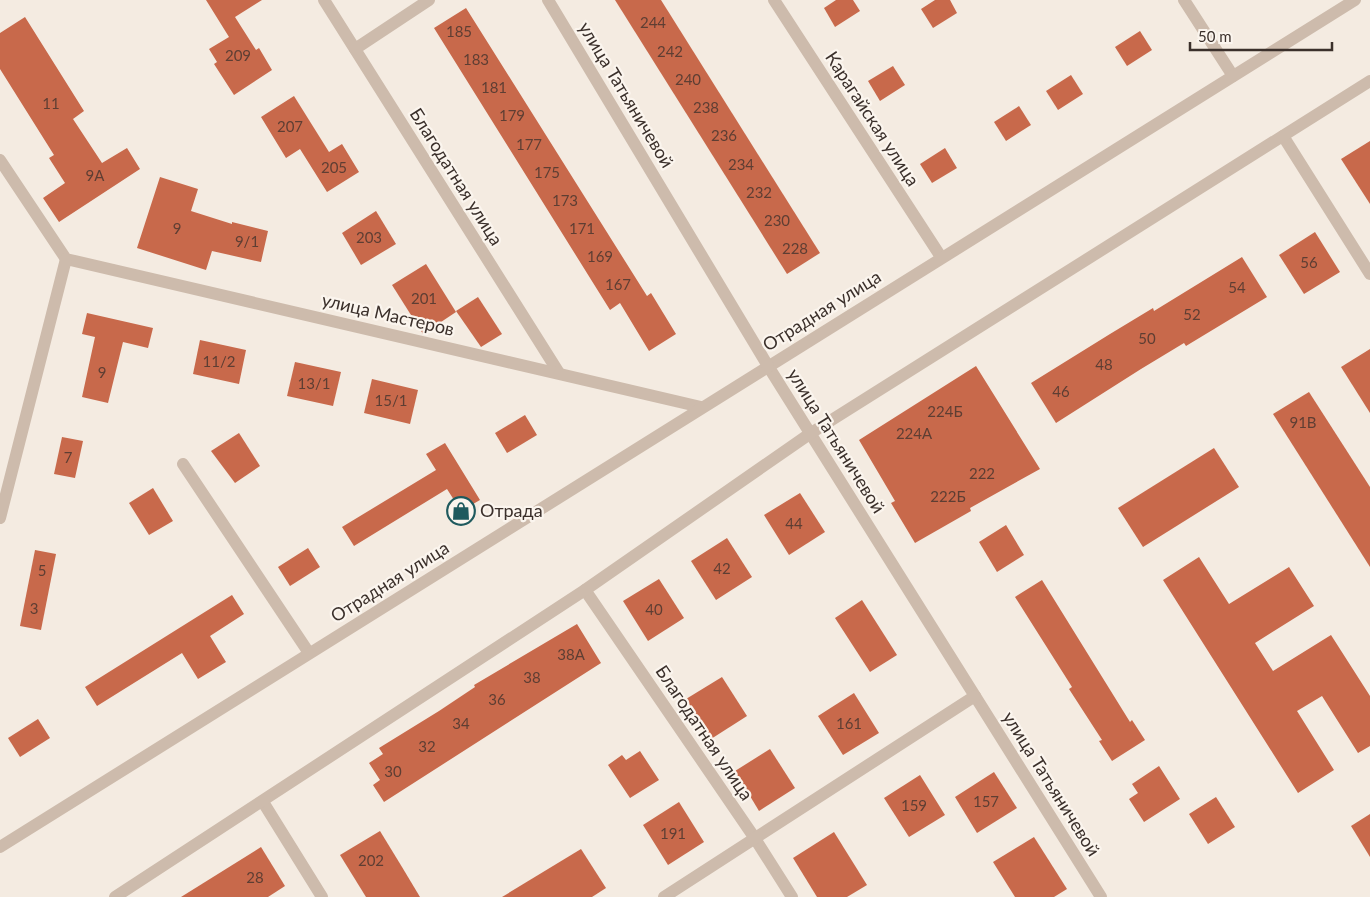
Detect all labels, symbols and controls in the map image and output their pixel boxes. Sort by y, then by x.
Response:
house number: 244 [640,13,666,31]
street label: улица Татьяничевой [575,18,679,171]
scale bar [1190,20,1332,52]
house number: 185 [446,22,472,40]
text: 50 m [1198,27,1232,45]
house number: 242 [657,42,683,60]
house number: 209 [225,46,251,64]
street label: Карагайская улица [821,47,925,190]
house number: 183 [463,50,489,68]
house number: 240 [675,70,701,88]
house number: 181 [481,78,507,96]
house number: 11 [42,94,60,112]
house number: 238 [693,98,719,116]
street label: Благодатная улица [406,104,508,249]
house number: 179 [499,106,525,124]
house number: 207 [277,117,303,135]
house number: 236 [711,126,737,144]
house number: 177 [516,135,542,153]
house number: 234 [728,155,754,173]
house number: 205 [321,158,347,176]
house number: 175 [534,163,560,181]
house number: 9А [86,166,105,184]
house number: 232 [746,183,772,201]
house number: 173 [552,191,578,209]
house number: 230 [764,211,790,229]
house number: 9 [173,219,181,237]
house number: 171 [569,219,595,237]
house number: 203 [356,228,382,246]
house number: 9/1 [235,232,259,250]
house number: 228 [782,239,808,257]
house number: 169 [587,247,613,265]
house number: 56 [1300,253,1318,271]
street label: Отрадная улица [758,265,885,355]
house number: 167 [605,275,631,293]
house number: 54 [1228,278,1246,296]
street label: улица Мастеров [320,288,457,340]
house number: 201 [411,289,437,307]
house number: 52 [1183,305,1201,323]
house number: 50 [1138,329,1156,347]
house number: 11/2 [203,352,235,370]
house number: 48 [1095,355,1113,373]
house number: 9 [98,363,106,381]
street label: улица Татьяничевой [783,364,890,517]
house number: 13/1 [298,374,330,392]
house number: 46 [1052,382,1070,400]
house number: 15/1 [375,391,407,409]
house number: 224Б [927,402,963,420]
house number: 91В [1289,413,1317,431]
house number: 224А [896,424,933,442]
house number: 7 [64,448,73,466]
house number: 222 [969,464,995,482]
house number: 222Б [930,487,966,505]
shop icon: Отрада [446,496,476,526]
place label: Отрада [480,499,543,521]
house number: 44 [785,514,803,532]
street label: Отрадная улица [326,536,453,626]
house number: 42 [713,559,731,577]
house number: 5 [38,561,46,579]
house number: 3 [30,599,38,617]
house number: 40 [645,600,663,618]
house number: 38А [557,645,586,663]
street label: Благодатная улица [652,661,758,804]
house number: 38 [523,668,541,686]
house number: 36 [488,690,506,708]
street label: улица Татьяничевой [998,707,1105,860]
house number: 34 [452,714,470,732]
house number: 161 [836,714,862,732]
house number: 32 [418,737,436,755]
house number: 30 [384,762,402,780]
house number: 157 [973,792,999,810]
house number: 159 [901,796,927,814]
house number: 191 [660,824,686,842]
house number: 202 [358,851,384,869]
house number: 28 [246,868,264,886]

